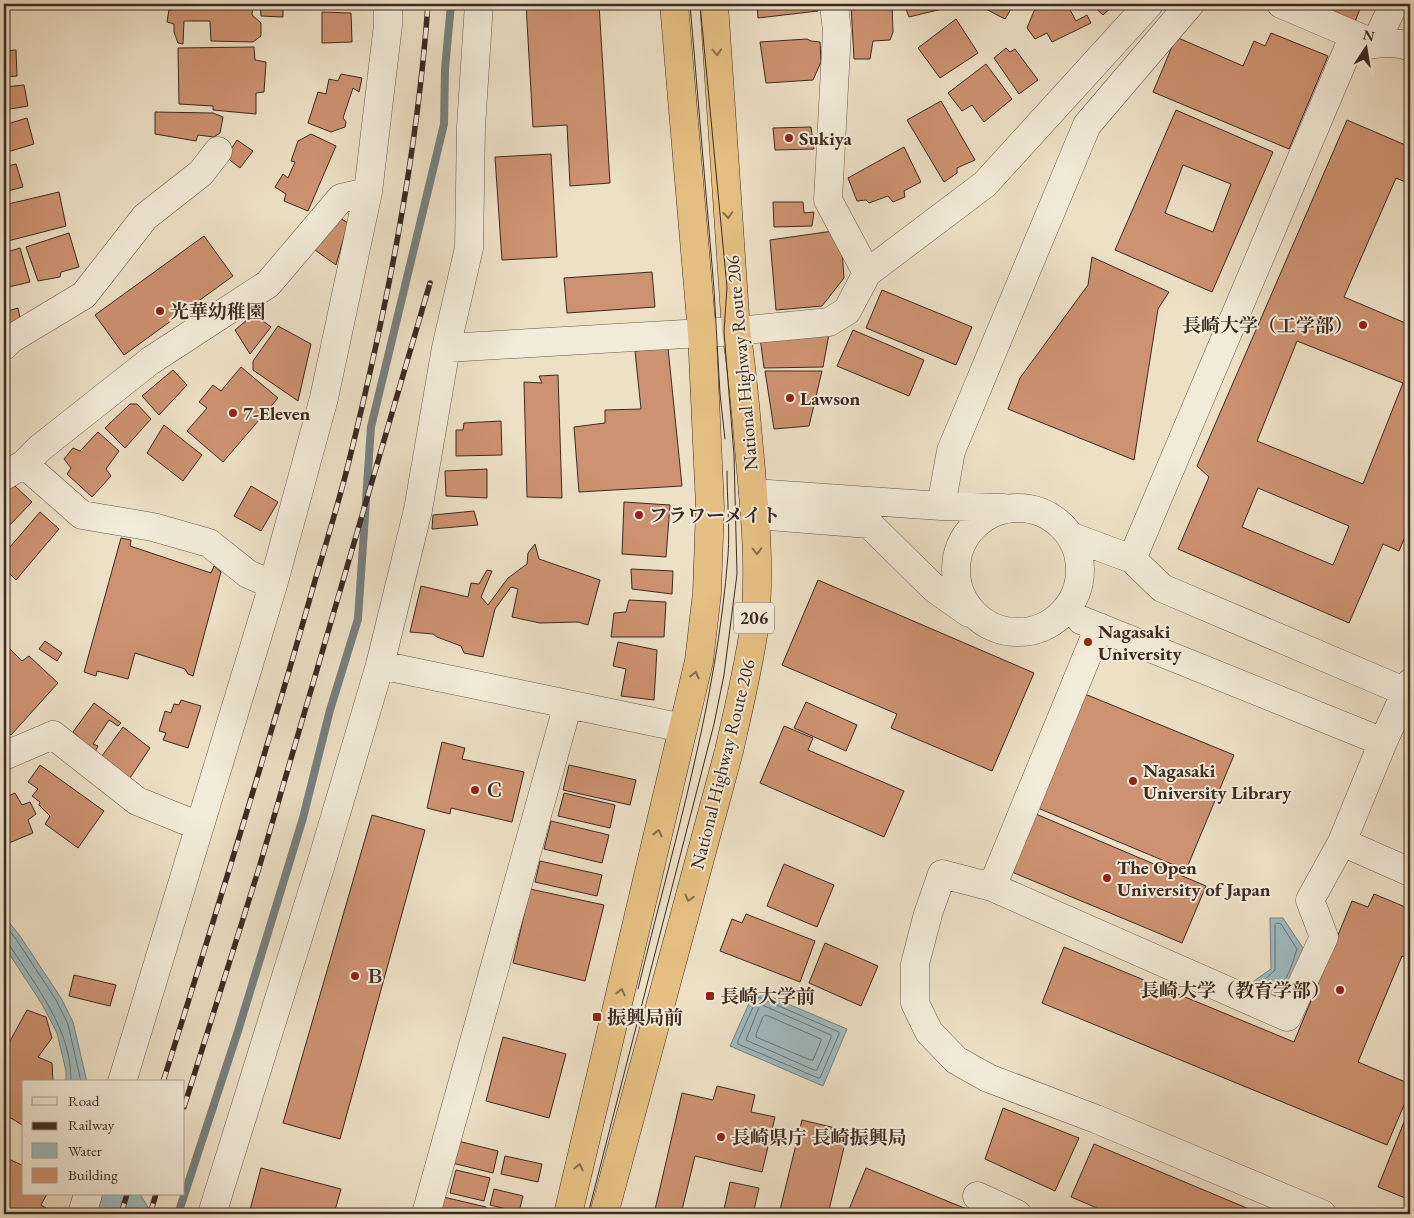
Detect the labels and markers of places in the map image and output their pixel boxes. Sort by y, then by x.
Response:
place label: Sukiya [799,126,853,151]
marker: Sukiya [783,132,795,144]
place label: 光華幼稚園 [170,299,265,324]
marker: 光華幼稚園 [154,305,166,317]
place label: 長崎大学（工学部） [1182,313,1353,338]
marker: 長崎大学（工学部） [1357,319,1369,331]
place label: Lawson [800,386,861,411]
marker: Lawson [784,392,796,404]
place label: 7-Eleven [243,401,311,426]
marker: 7-Eleven [227,407,239,419]
place label: フラワーメイト [649,503,781,528]
marker: フラワーメイト [633,509,645,521]
place label: Nagasaki University [1098,619,1182,666]
marker: Nagasaki University [1082,636,1094,648]
place label: Nagasaki University Library [1143,758,1292,805]
marker: Nagasaki University Library [1127,775,1139,787]
place label: Ｃ [485,778,504,803]
marker: Ｃ [469,784,481,796]
place label: The Open University of Japan [1117,855,1271,902]
marker: The Open University of Japan [1101,872,1113,884]
place label: Ｂ [365,964,384,989]
marker: Ｂ [349,970,361,982]
place label: 長崎大学（教育学部） [1140,978,1330,1003]
place label: 長崎大学前 [720,984,815,1009]
marker: 長崎大学（教育学部） [1334,984,1346,996]
marker: 長崎大学前 [704,990,716,1002]
place label: 振興局前 [607,1005,683,1030]
marker: 振興局前 [591,1011,603,1023]
place label: 長崎県庁 長崎振興局 [731,1125,907,1150]
marker: 長崎県庁 長崎振興局 [715,1131,727,1143]

